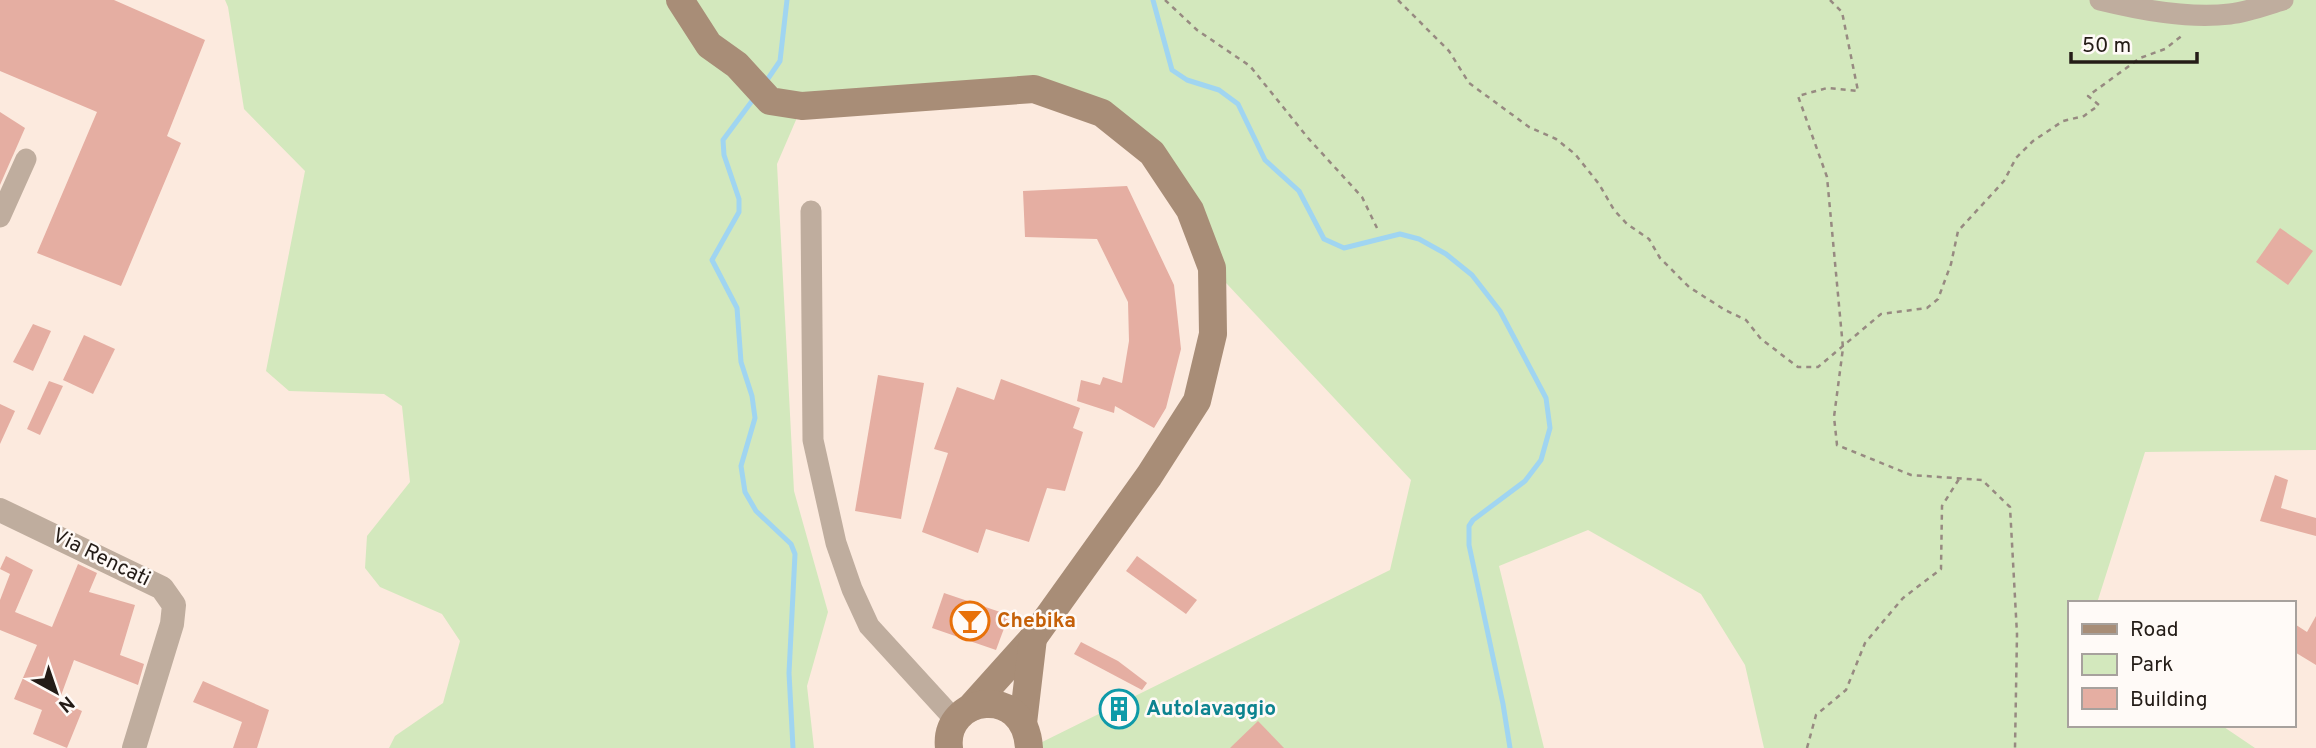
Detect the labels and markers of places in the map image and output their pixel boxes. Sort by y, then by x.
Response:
bar icon: Chebika [949,600,991,642]
place label: Chebika [997,608,1076,635]
building icon: Autolavaggio [1098,688,1140,730]
place label: Autolavaggio [1146,696,1276,723]

